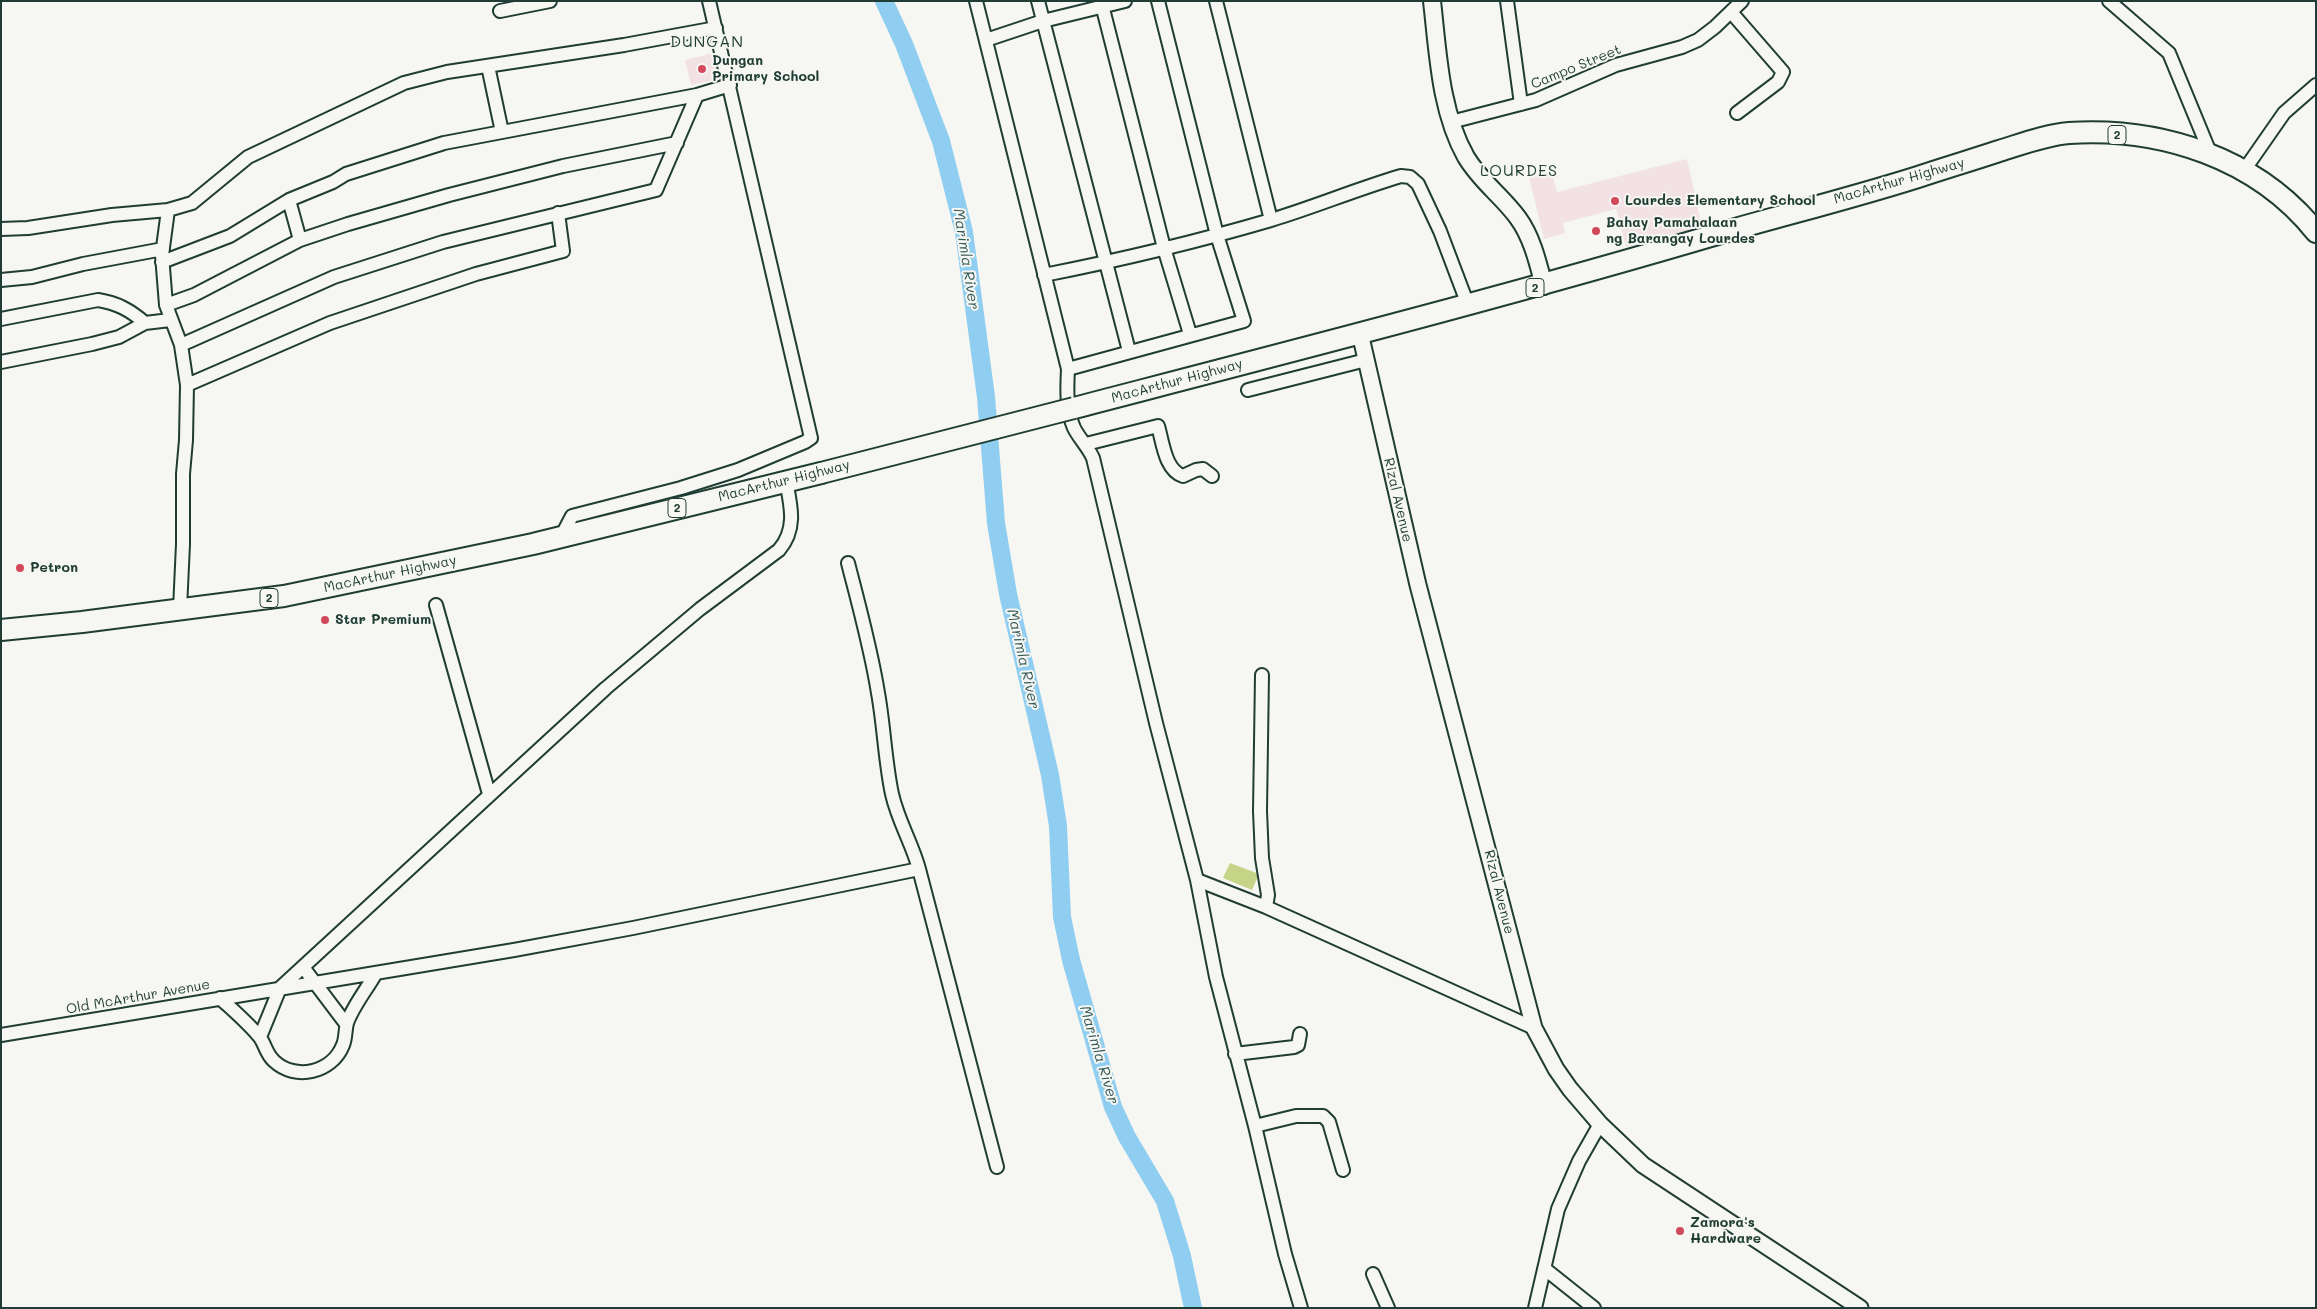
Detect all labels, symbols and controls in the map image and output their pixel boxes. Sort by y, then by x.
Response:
district label: DUNGAN [669,32,745,52]
street label: Campo Street [1528,41,1624,93]
place label: Dungan Primary School [712,53,819,85]
marker: Dungan Primary School [696,63,708,75]
road number: 2 [2108,126,2126,144]
street label: MacArthur Highway [1832,154,1966,208]
district label: LOURDES [1479,161,1559,181]
place label: Lourdes Elementary School [1625,193,1816,209]
marker: Lourdes Elementary School [1609,195,1621,207]
water label: Marimla River [949,207,983,311]
place label: Bahay Pamahalaan ng Barangay Lourdes [1606,215,1755,248]
marker: Bahay Pamahalaan ng Barangay Lourdes [1590,225,1602,237]
road number: 2 [1526,278,1544,298]
street label: MacArthur Highway [1110,355,1244,407]
street label: MacArthur Highway [716,456,852,506]
street label: Rizal Avenue [1380,456,1416,544]
road number: 2 [668,498,686,518]
street label: MacArthur Highway [322,552,458,596]
place label: Petron [30,560,78,576]
marker: Petron [14,562,26,574]
road number: 2 [260,588,278,608]
water label: Marimla River [1003,607,1043,711]
place label: Star Premium [335,612,431,628]
marker: Star Premium [319,614,331,626]
street label: Rizal Avenue [1480,848,1518,936]
street label: Old McArthur Avenue [65,976,211,1018]
water label: Marimla River [1075,1003,1123,1107]
place label: Zamora's Hardware [1690,1215,1761,1248]
marker: Zamora's Hardware [1674,1225,1686,1237]

